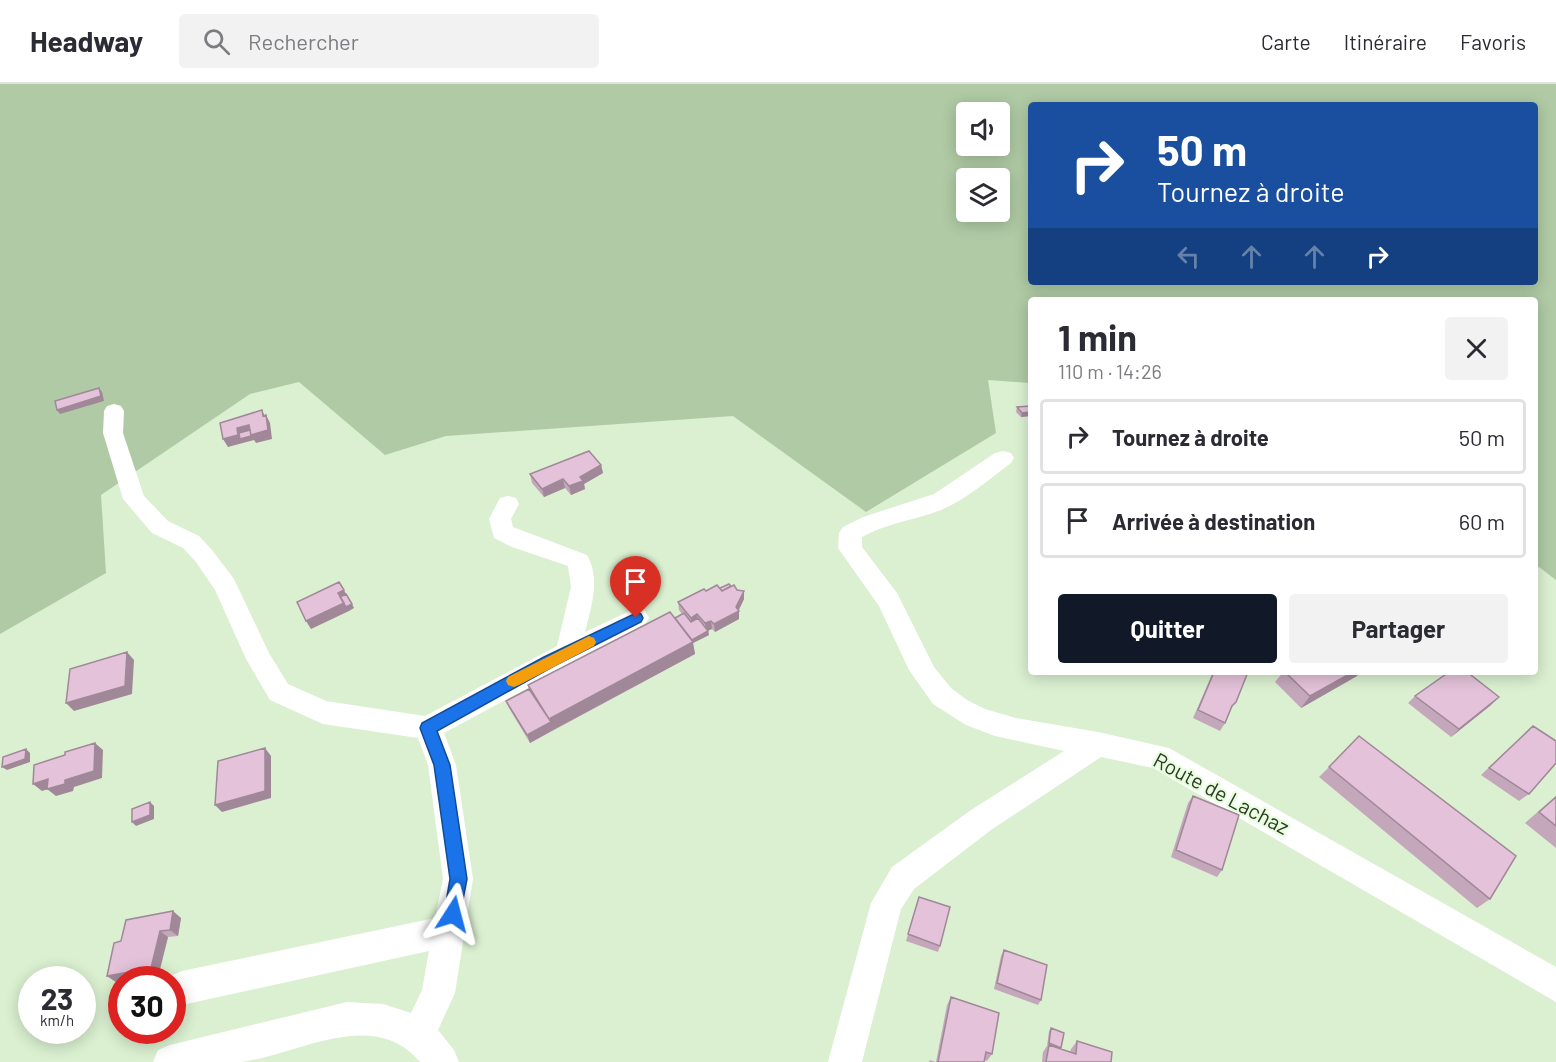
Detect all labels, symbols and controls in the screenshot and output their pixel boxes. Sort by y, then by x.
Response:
search box [179,14,599,68]
text: Headway [30,24,143,58]
icon: search [200,25,233,58]
text: Rechercher [248,28,359,54]
text: Carte [1261,29,1311,54]
text: Itinéraire [1344,29,1427,54]
text: Favoris [1460,29,1526,54]
map controls [956,102,1010,222]
button: sound [956,102,1010,156]
text: 50 m [1157,124,1247,174]
icon: right [1058,126,1136,204]
button: layers [956,168,1010,222]
text: Tournez à droite [1157,175,1345,207]
icon: left [1172,240,1205,273]
icon: ahead [1235,240,1268,273]
icon: ahead [1298,240,1331,273]
icon: right [1361,240,1394,273]
text: 1 min [1058,315,1137,358]
button: close [1445,317,1508,380]
text: 110 m · 14:26 [1058,359,1162,383]
icon: right [1061,420,1094,453]
text: Tournez à droite [1112,424,1269,450]
text: 50 m [1459,424,1505,450]
icon: arrive [1061,504,1094,537]
text: Arrivée à destination [1112,508,1315,534]
text: 60 m [1459,508,1505,534]
pin [610,556,661,618]
icon: arrive [619,565,652,598]
button: Quitter [1058,594,1277,663]
button: Partager [1289,594,1508,663]
street label: Route de Lachaz [1150,746,1294,839]
position arrow [421,882,485,946]
speed limit sign: 30 [108,966,186,1044]
text: 23 [41,980,73,1016]
text: km/h [40,1011,74,1029]

